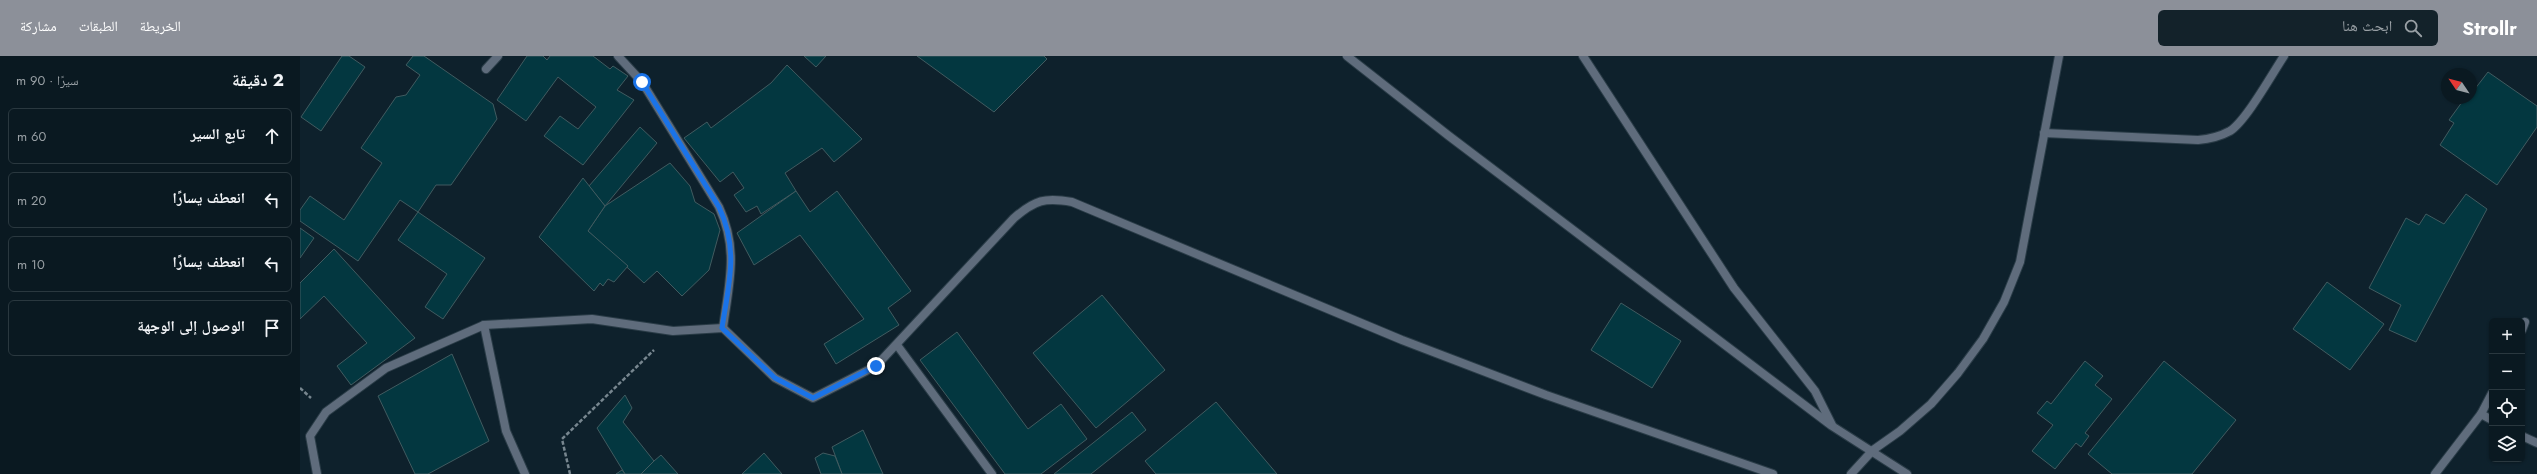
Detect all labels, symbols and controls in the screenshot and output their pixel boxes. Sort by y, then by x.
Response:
search box [2158,10,2438,46]
text: ابحث هنا [2342,15,2392,37]
text: Strollr [2462,15,2517,42]
text: مشاركة [20,16,57,36]
text: الطبقات [79,16,118,36]
text: الخريطة [140,16,181,36]
icon: search [2402,17,2424,39]
text: 2 دقيقة [232,68,284,92]
north arrow [2441,68,2477,104]
text: سيرًا · 90 m [16,71,79,90]
route start [633,73,651,91]
text: تابع السير [190,123,245,145]
icon: ahead [261,125,283,147]
text: 60 m [17,127,46,146]
text: انعطف يسارًا [172,187,245,209]
icon: left [261,189,283,211]
text: 20 m [17,191,46,210]
text: انعطف يسارًا [172,251,245,273]
icon: left [261,253,283,275]
text: 10 m [17,255,45,274]
text: الوصول إلى الوجهة [137,315,245,337]
icon: arrive [261,317,283,339]
map controls [2489,318,2525,462]
button: + [2489,318,2525,354]
button: − [2489,354,2525,390]
route end [867,357,885,375]
button: locate [2489,390,2525,426]
button: layers [2489,426,2525,462]

